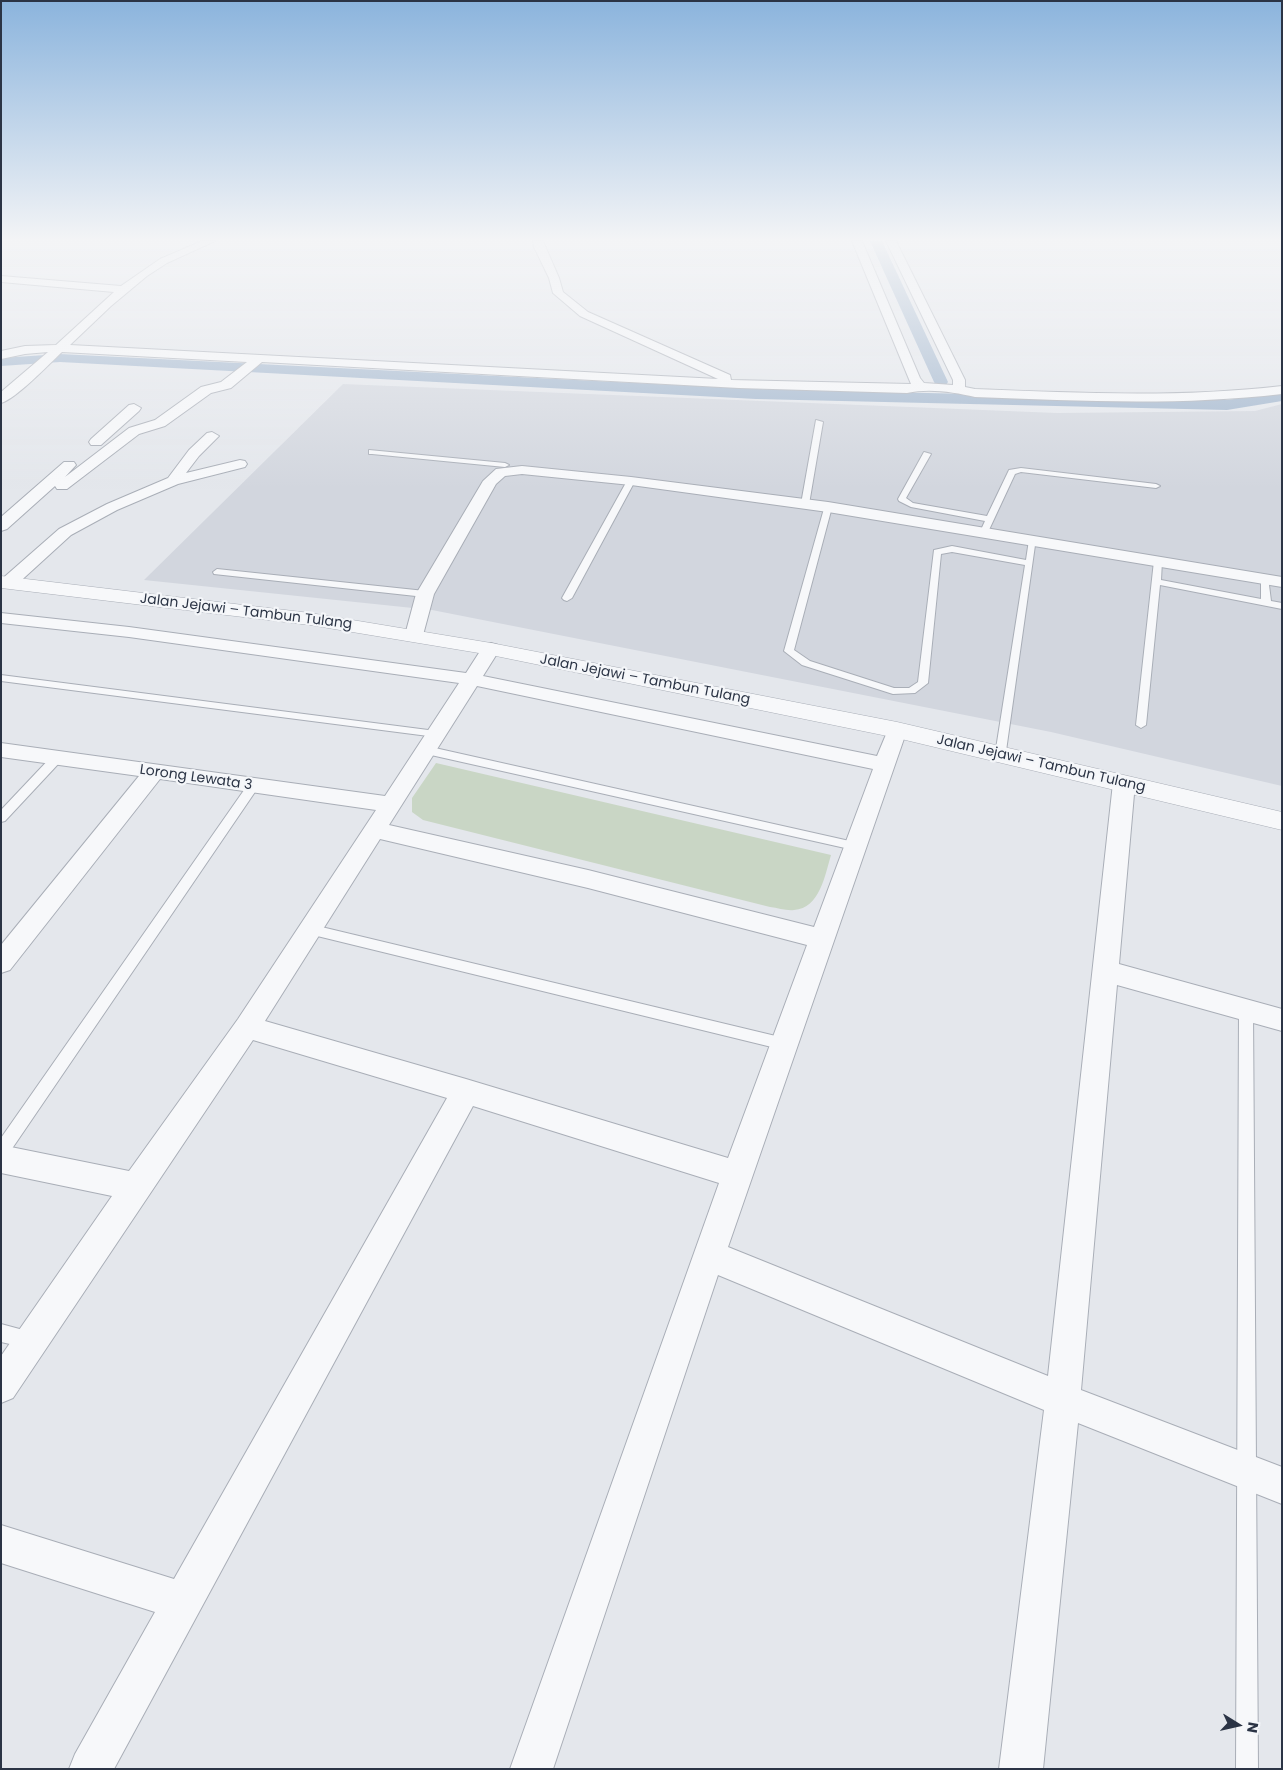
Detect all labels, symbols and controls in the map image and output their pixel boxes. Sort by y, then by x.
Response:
street label: Jalan Jejawi – Tambun Tulang [139,591,353,633]
street label: Jalan Jejawi – Tambun Tulang [538,651,752,709]
street label: Jalan Jejawi – Tambun Tulang [935,732,1147,796]
street label: Lorong Lewata 3 [139,762,253,794]
north arrow [1213,1700,1263,1750]
text: N [1242,1721,1264,1735]

